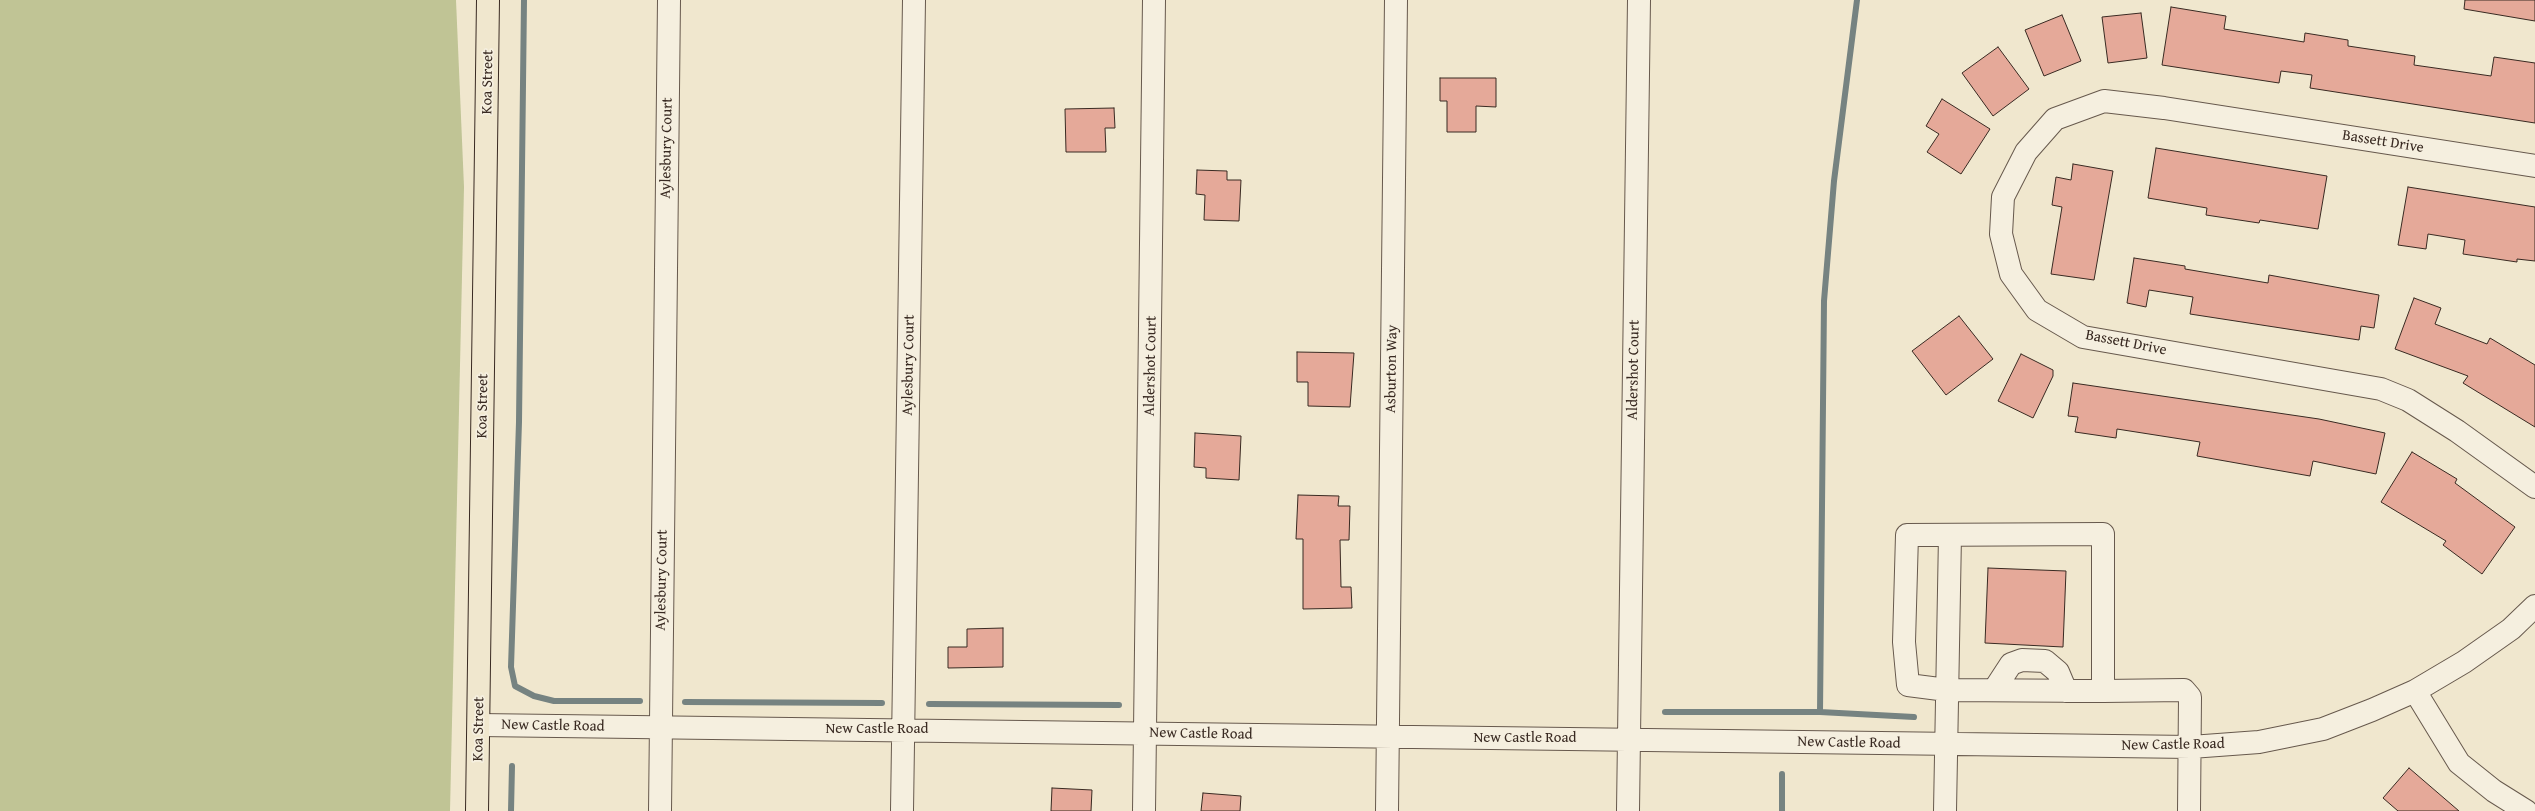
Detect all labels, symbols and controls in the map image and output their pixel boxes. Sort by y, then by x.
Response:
street label: Koa Street [478,49,498,115]
street label: Aylesbury Court [657,97,677,199]
street label: Bassett Drive [2341,127,2425,157]
street label: Aylesbury Court [899,314,919,416]
street label: Aldershot Court [1141,316,1161,416]
street label: Aldershot Court [1624,320,1644,420]
street label: Asburton Way [1382,325,1402,413]
street label: Bassett Drive [2084,326,2168,360]
street label: Koa Street [473,373,493,439]
street label: Aylesbury Court [652,529,672,631]
street label: Koa Street [469,696,489,762]
street label: New Castle Road [501,716,605,736]
street label: New Castle Road [825,720,929,738]
street label: New Castle Road [1149,724,1253,744]
street label: New Castle Road [1473,729,1577,747]
street label: New Castle Road [1797,733,1901,753]
street label: New Castle Road [2121,735,2225,755]

